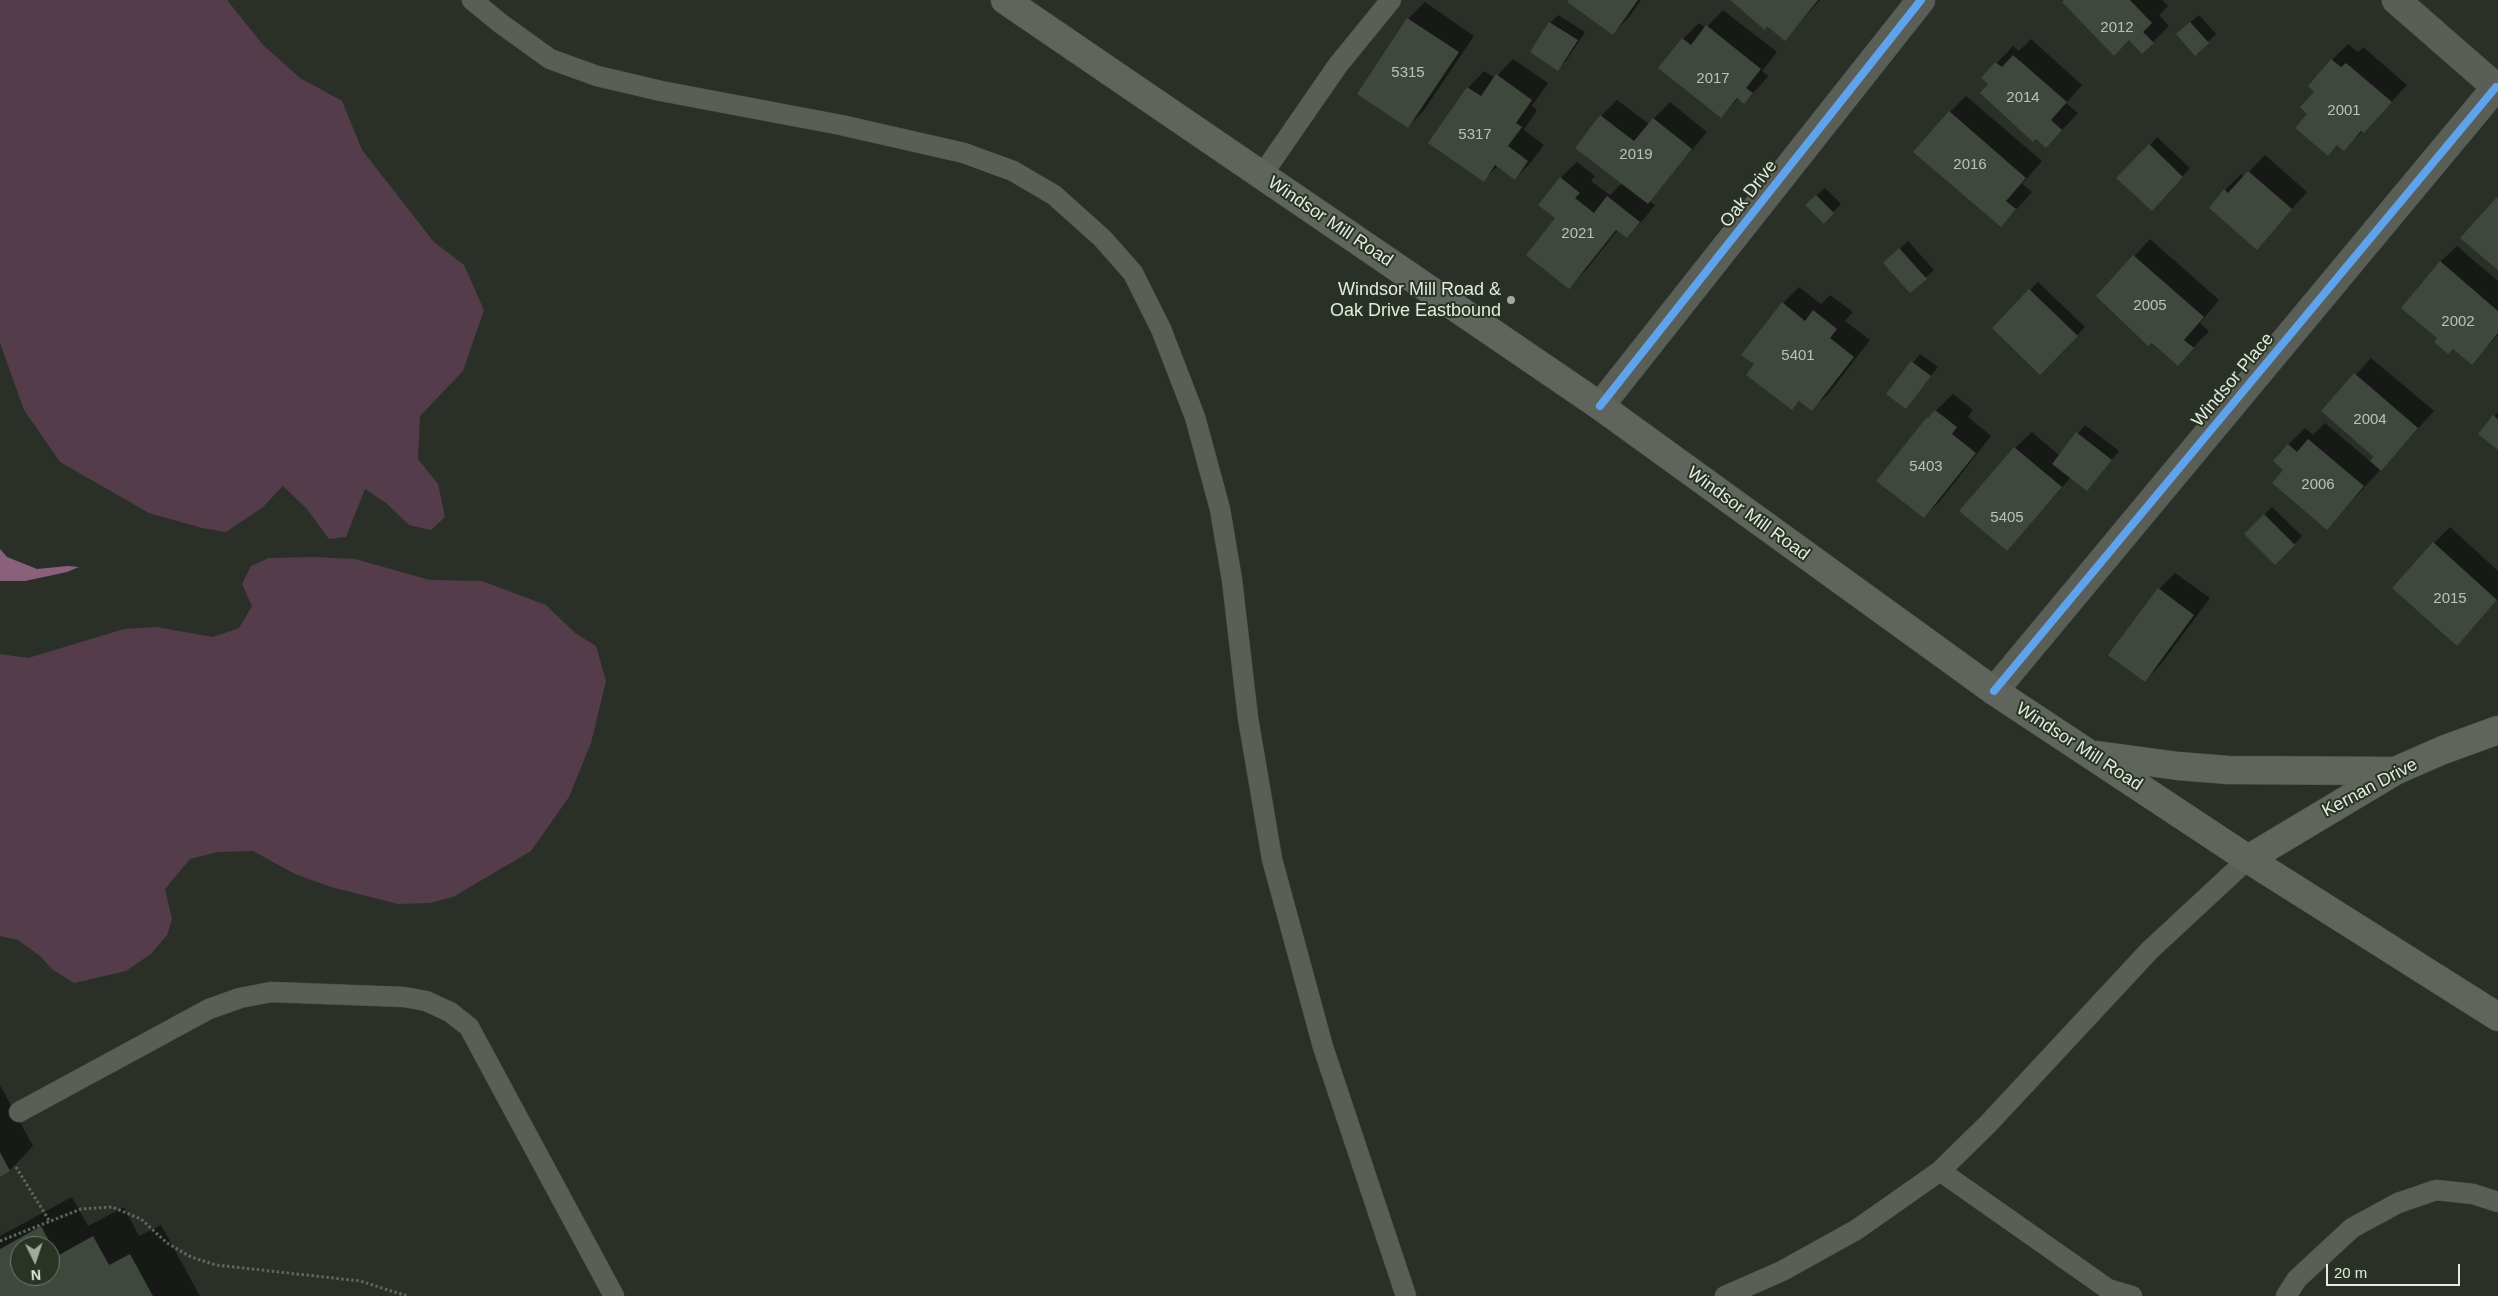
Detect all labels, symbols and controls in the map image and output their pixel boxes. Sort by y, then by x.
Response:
house number: 2012 [2100,19,2134,37]
house number: 5315 [1391,64,1425,82]
house number: 2017 [1696,70,1730,88]
house number: 2014 [2006,89,2040,107]
house number: 2001 [2327,102,2361,120]
house number: 5317 [1458,126,1492,144]
house number: 2019 [1619,146,1653,164]
street label: Oak Drive [1716,156,1782,232]
house number: 2016 [1953,156,1987,174]
street label: Windsor Mill Road [1263,172,1397,272]
house number: 2021 [1561,225,1595,243]
place label: Windsor Mill Road & Oak Drive Eastbound [1330,279,1501,322]
marker: Windsor Mill Road & Oak Drive Eastbound [1505,294,1517,306]
house number: 2005 [2133,297,2167,315]
house number: 2002 [2441,313,2475,331]
street label: Windsor Place [2187,329,2279,431]
house number: 5401 [1781,347,1815,365]
house number: 2004 [2353,411,2387,429]
house number: 5403 [1909,458,1943,476]
street label: Windsor Mill Road [1683,462,1813,566]
house number: 2006 [2301,476,2335,494]
house number: 5405 [1990,509,2024,527]
house number: 2015 [2433,590,2467,608]
street label: Windsor Mill Road [2012,698,2146,796]
street label: Kernan Drive [2319,754,2421,822]
north arrow [10,1236,60,1286]
scale bar [2328,1254,2462,1286]
text: 20 m [2334,1264,2367,1281]
text: N [30,1267,42,1283]

